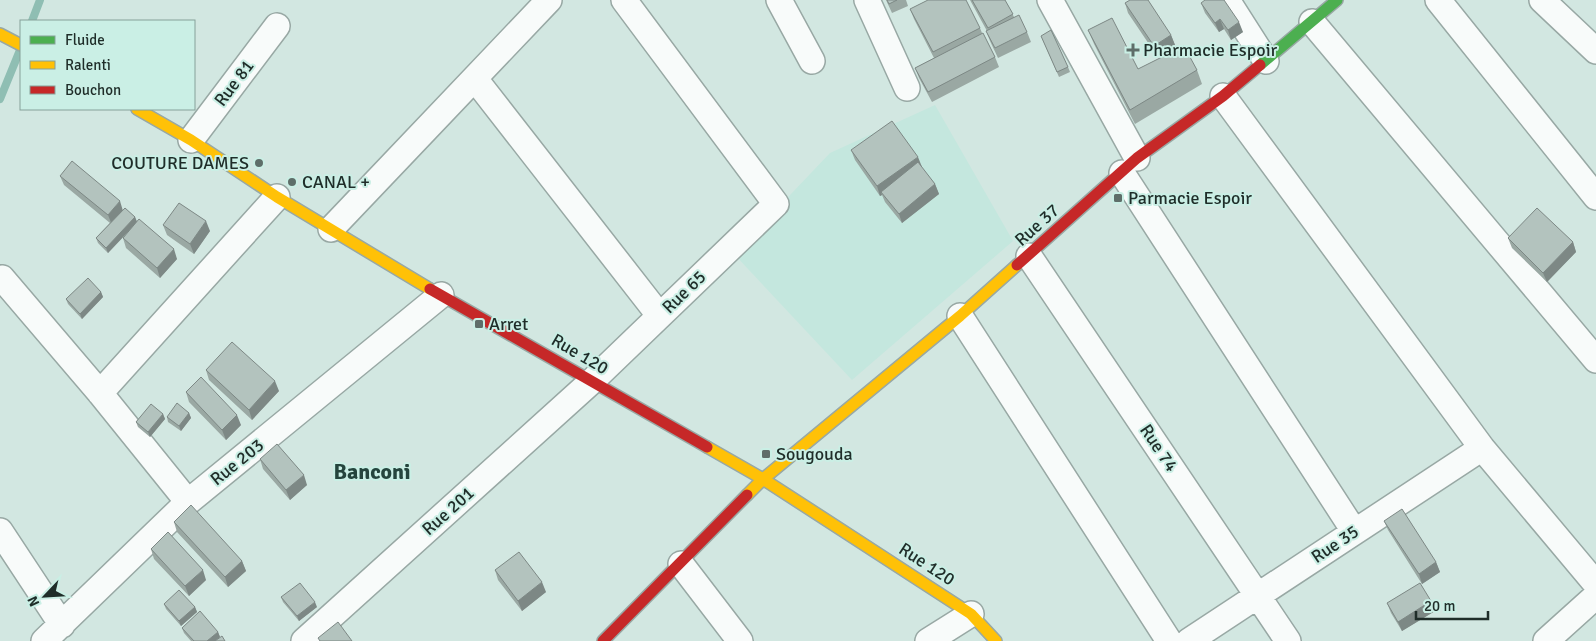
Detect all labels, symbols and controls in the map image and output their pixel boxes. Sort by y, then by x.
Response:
legend [20,20,195,110]
text: Fluide [65,31,105,49]
place label: Pharmacie Espoir [1143,39,1278,61]
marker: Pharmacie Espoir [1127,44,1139,56]
street label: Rue 81 [209,55,259,111]
text: Ralenti [65,56,111,74]
text: Bouchon [65,81,121,99]
place label: COUTURE DAMES [111,152,249,174]
marker: COUTURE DAMES [253,157,265,169]
place label: CANAL + [302,171,370,193]
marker: CANAL + [286,176,298,188]
place label: Parmacie Espoir [1128,187,1252,209]
marker: Parmacie Espoir [1112,192,1124,204]
street label: Rue 37 [1010,199,1064,251]
street label: Rue 65 [657,266,711,318]
place label: Arret [489,313,528,335]
marker: Arret [473,318,485,330]
street label: Rue 120 [547,329,613,379]
street label: Rue 74 [1135,420,1183,476]
street label: Rue 203 [206,434,268,490]
place label: Sougouda [776,443,853,465]
marker: Sougouda [760,448,772,460]
district label: Banconi [333,458,411,485]
street label: Rue 201 [417,482,479,540]
street label: Rue 35 [1307,520,1363,568]
street label: Rue 120 [895,538,959,590]
north arrow [20,571,70,621]
scale bar [1416,588,1488,620]
text: N [24,593,43,609]
text: 20 m [1424,597,1455,615]

